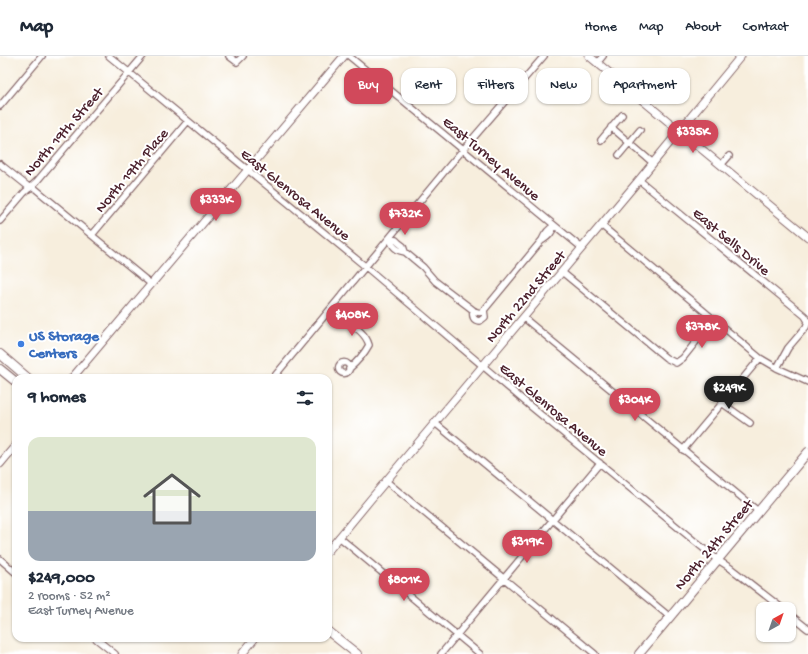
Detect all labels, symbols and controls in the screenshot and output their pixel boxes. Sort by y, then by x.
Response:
text: Map [20,16,53,39]
text: Home [585,19,617,36]
text: Map [639,19,663,36]
text: About [685,19,721,36]
text: Contact [743,19,788,36]
chip: Buy [344,68,393,104]
chip: Rent [401,68,456,104]
chip: Filters [464,68,528,104]
chip: New [536,68,591,104]
chip: Apartment [599,68,690,104]
street label: North 19th Street [21,83,109,180]
street label: East Turney Avenue [438,113,543,206]
pin: $335K [665,120,721,154]
street label: North 19th Place [92,125,173,217]
text: $335K [676,125,710,140]
street label: East Glenrosa Avenue [236,146,353,246]
pin: $333K [188,188,244,222]
text: $333K [199,193,233,208]
pin: $732K [377,202,433,236]
street label: East Sells Drive [688,205,773,280]
text: $732K [389,207,421,222]
street label: North 22nd Street [483,246,572,347]
pin: $408K [324,303,380,337]
text: $408K [335,308,369,323]
pin: $378K [674,315,730,349]
text: $378K [685,320,719,335]
place label: US Storage Centers [28,328,100,363]
marker: US Storage Centers [16,339,26,349]
street label: East Glenrosa Avenue [495,360,611,461]
pin: $249K [701,376,757,410]
text: $249K [713,381,745,396]
icon: filters [294,387,316,409]
text: 9 homes [28,388,86,408]
pin: $304K [607,388,663,422]
text: $304K [618,393,652,408]
icon: home [136,463,208,535]
street label: North 24th Street [671,495,759,594]
pin: $319K [499,530,555,564]
text: $319K [511,535,543,550]
pin: $801K [376,568,432,602]
text: $249,000 [28,569,95,589]
text: $801K [388,573,420,588]
text: 2 rooms · 52 m² [28,589,110,604]
north arrow [756,602,796,642]
map controls [756,602,796,642]
text: East Turney Avenue [28,604,134,619]

